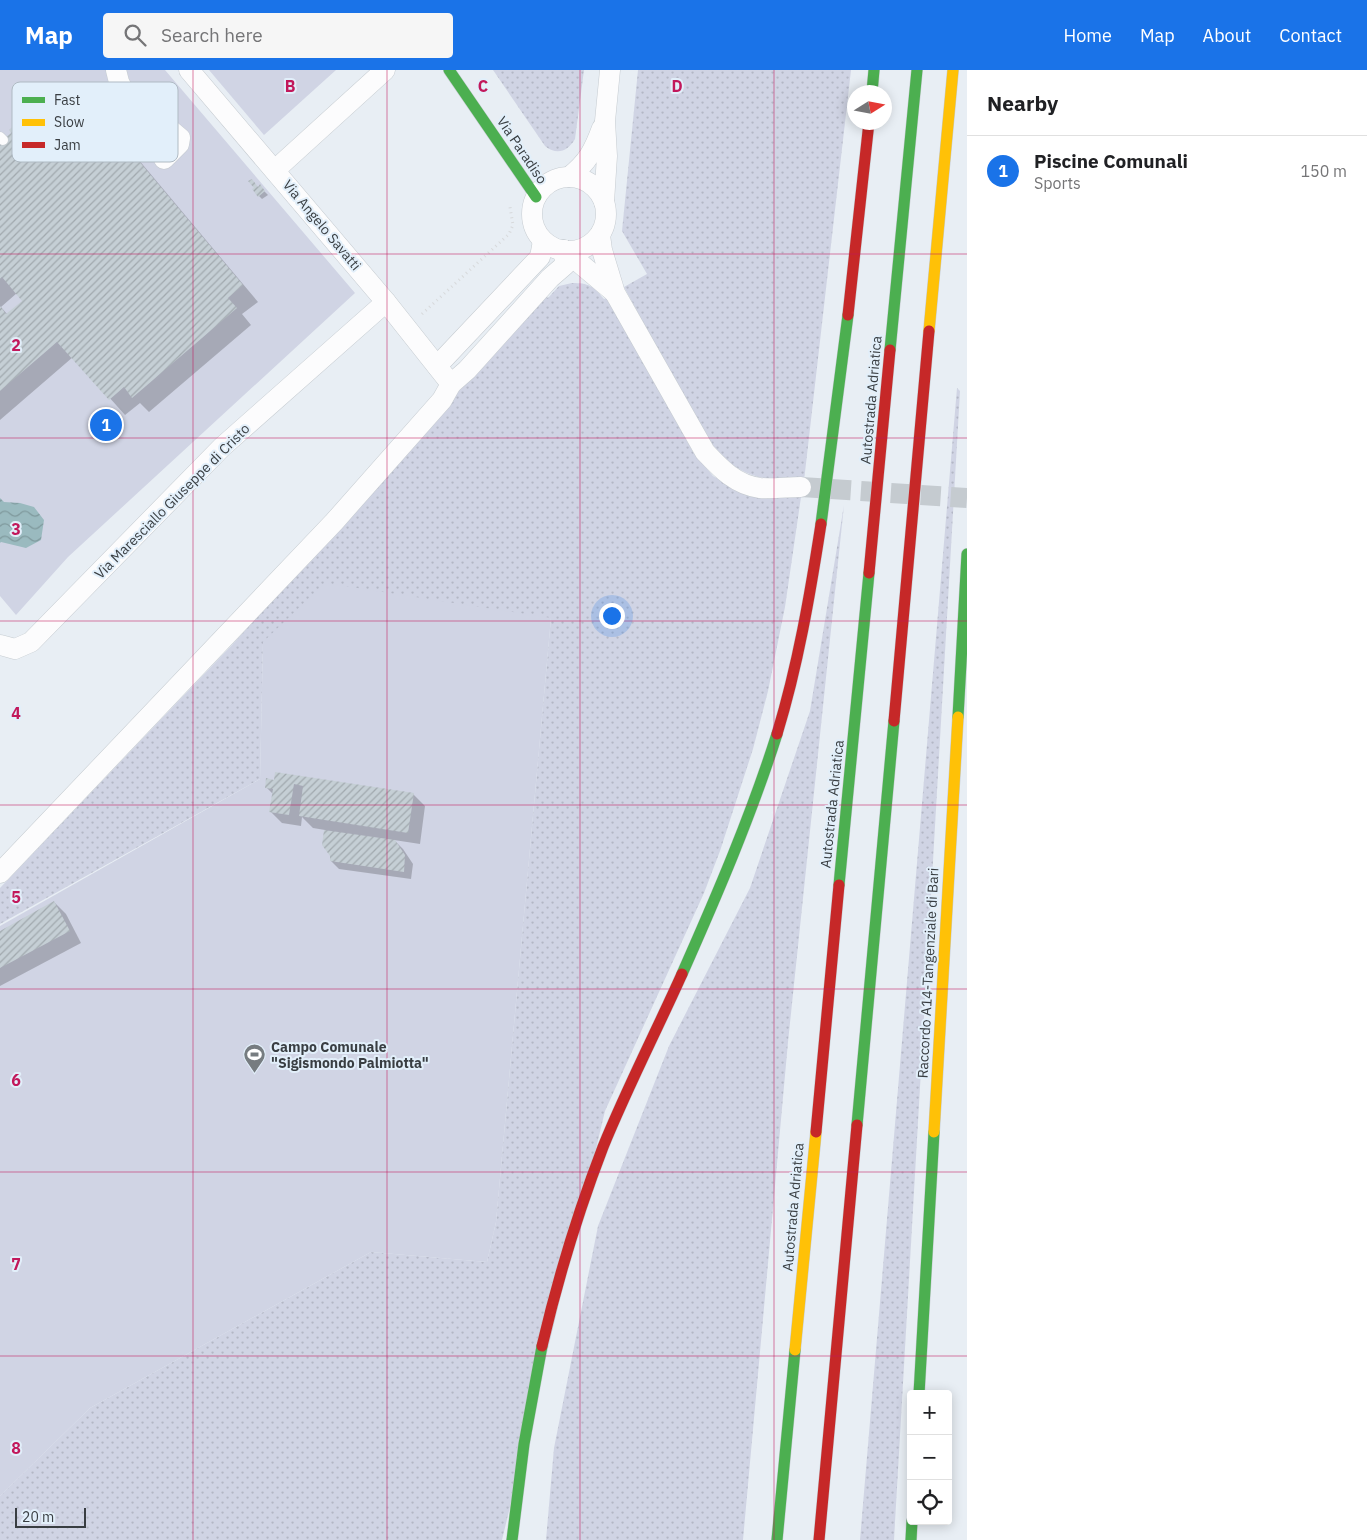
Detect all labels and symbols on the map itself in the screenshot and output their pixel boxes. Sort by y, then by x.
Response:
text: B [285,76,296,96]
text: C [478,76,488,96]
text: D [671,76,683,96]
legend [12,82,178,162]
north arrow [847,85,892,130]
text: Fast [54,91,80,109]
text: Slow [54,113,85,131]
street label: Via Paradiso [493,113,551,187]
text: Jam [54,136,81,154]
street label: Via Angelo Savatti [279,176,365,274]
text: 2 [11,335,21,355]
street label: Autostrada Adriatica [856,335,886,465]
pin: 1 [90,406,122,444]
street label: Via Maresciallo Giuseppe di Cristo [90,419,254,583]
text: 3 [11,519,21,539]
your location [599,603,625,629]
text: 4 [11,703,21,723]
street label: Autostrada Adriatica [816,738,848,869]
street label: Raccordo A14-Tangenziale di Bari [913,867,943,1079]
text: 5 [11,887,21,907]
place label: Campo Comunale "Sigismondo Palmiotta" [271,1038,429,1072]
sports icon: Campo Comunale "Sigismondo Palmiotta" [243,1043,267,1074]
text: 6 [11,1070,21,1090]
street label: Autostrada Adriatica [778,1142,808,1272]
text: 7 [11,1254,21,1274]
text: 8 [11,1438,21,1458]
scale bar [15,1505,86,1528]

